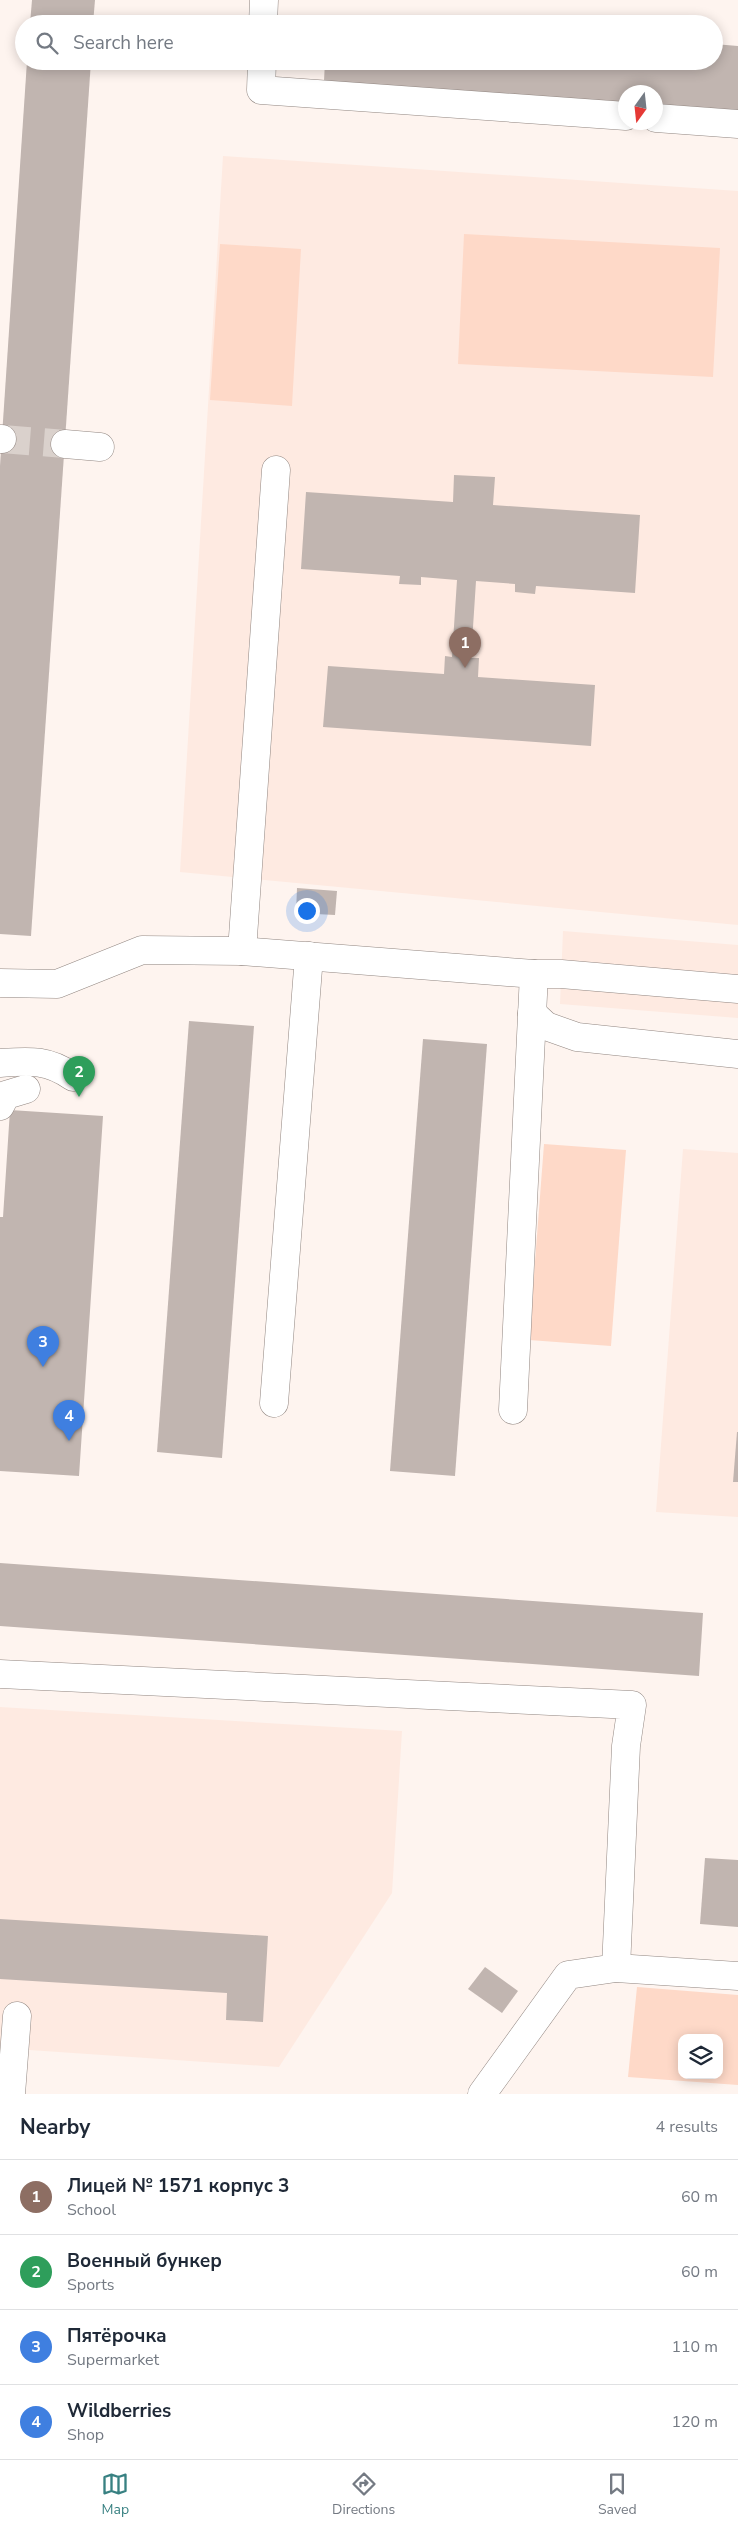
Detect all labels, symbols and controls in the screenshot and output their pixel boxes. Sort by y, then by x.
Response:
search box [15,15,723,70]
icon: search [33,29,61,57]
text: Search here [73,30,174,56]
north arrow [618,85,663,130]
pin: 1 [449,627,481,668]
your location [294,898,320,924]
pin: 2 [63,1056,95,1097]
pin: 3 [27,1326,59,1367]
pin: 4 [53,1400,85,1441]
map controls [678,2034,723,2079]
button: layers [678,2034,723,2079]
text: Nearby [20,2113,90,2141]
text: 4 results [656,2116,718,2138]
text: Лицей № 1571 корпус 3 [67,2173,289,2199]
text: 1 [31,2186,41,2208]
text: 60 m [681,2186,718,2208]
text: School [67,2199,116,2221]
text: Военный бункер [67,2248,222,2274]
text: 2 [31,2261,41,2283]
text: 60 m [681,2261,718,2283]
text: Sports [67,2274,115,2296]
text: Пятёрочка [67,2323,167,2349]
text: 3 [31,2336,41,2358]
text: 110 m [671,2336,718,2358]
text: Supermarket [67,2349,159,2371]
text: Wildberries [67,2398,171,2424]
text: 4 [31,2411,41,2433]
text: 120 m [671,2411,718,2433]
text: Shop [67,2424,104,2446]
tab: Map [101,2470,129,2519]
tab: Directions [332,2470,395,2519]
tab: Saved [598,2470,637,2519]

